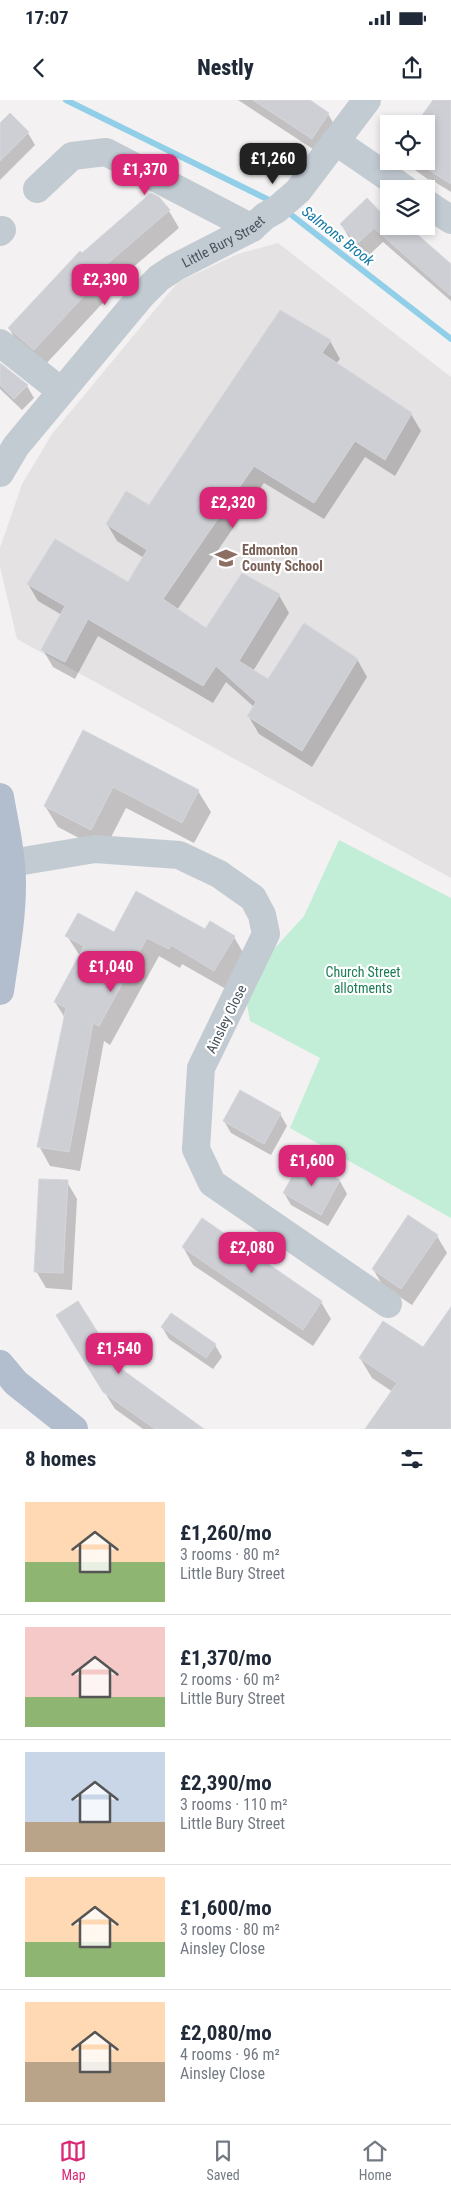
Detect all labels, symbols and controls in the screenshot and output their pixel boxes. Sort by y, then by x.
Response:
text: 17:07 [25,6,69,29]
icon: back [25,54,53,82]
icon: share [398,54,426,82]
text: Nestly [197,55,254,80]
map controls [380,115,435,235]
button: locate [380,115,435,170]
pin: £1,260 [232,142,314,185]
text: £1,260 [251,149,295,168]
pin: £1,370 [104,154,186,196]
text: £1,370 [123,160,167,179]
button: layers [380,180,435,235]
water label: Salmons Brook [298,202,378,270]
street label: Little Bury Street [179,212,268,271]
pin: £2,390 [64,264,146,306]
text: £2,390 [83,270,127,289]
pin: £2,320 [192,486,274,529]
text: £2,320 [211,493,255,512]
place label: Edmonton County School [242,542,323,574]
school or university icon: Edmonton County School [213,545,239,571]
pin: £1,040 [70,950,152,993]
text: £1,040 [89,957,133,976]
park label: Church Street allotments [326,964,400,996]
street label: Ainsley Close [203,982,250,1056]
pin: £1,600 [271,1144,353,1187]
text: £1,600 [290,1151,334,1170]
pin: £2,080 [211,1232,293,1274]
text: £2,080 [230,1238,274,1257]
pin: £1,540 [78,1332,160,1375]
text: £1,540 [97,1339,141,1358]
icon: filters [398,1445,426,1473]
text: 8 homes [25,1447,96,1471]
text: £1,260/mo [180,1521,272,1545]
icon: home [65,1522,125,1582]
text: 3 rooms · 80 m² [180,1545,280,1564]
text: Little Bury Street [180,1564,285,1583]
text: £1,370/mo [180,1646,272,1670]
icon: home [65,1647,125,1707]
text: 2 rooms · 60 m² [180,1670,280,1689]
text: Little Bury Street [180,1689,285,1708]
text: £2,390/mo [180,1771,272,1795]
icon: home [65,1772,125,1832]
text: 3 rooms · 110 m² [180,1795,288,1814]
text: Little Bury Street [180,1814,285,1833]
text: £1,600/mo [180,1896,272,1920]
icon: home [65,1897,125,1957]
text: 3 rooms · 80 m² [180,1920,280,1939]
text: Ainsley Close [180,1939,265,1958]
text: £2,080/mo [180,2021,272,2045]
icon: home [65,2022,125,2082]
text: 4 rooms · 96 m² [180,2045,280,2064]
text: Ainsley Close [180,2064,265,2083]
tab: Map [59,2137,87,2183]
tab: Saved [206,2137,240,2183]
tab: Home [359,2137,392,2183]

